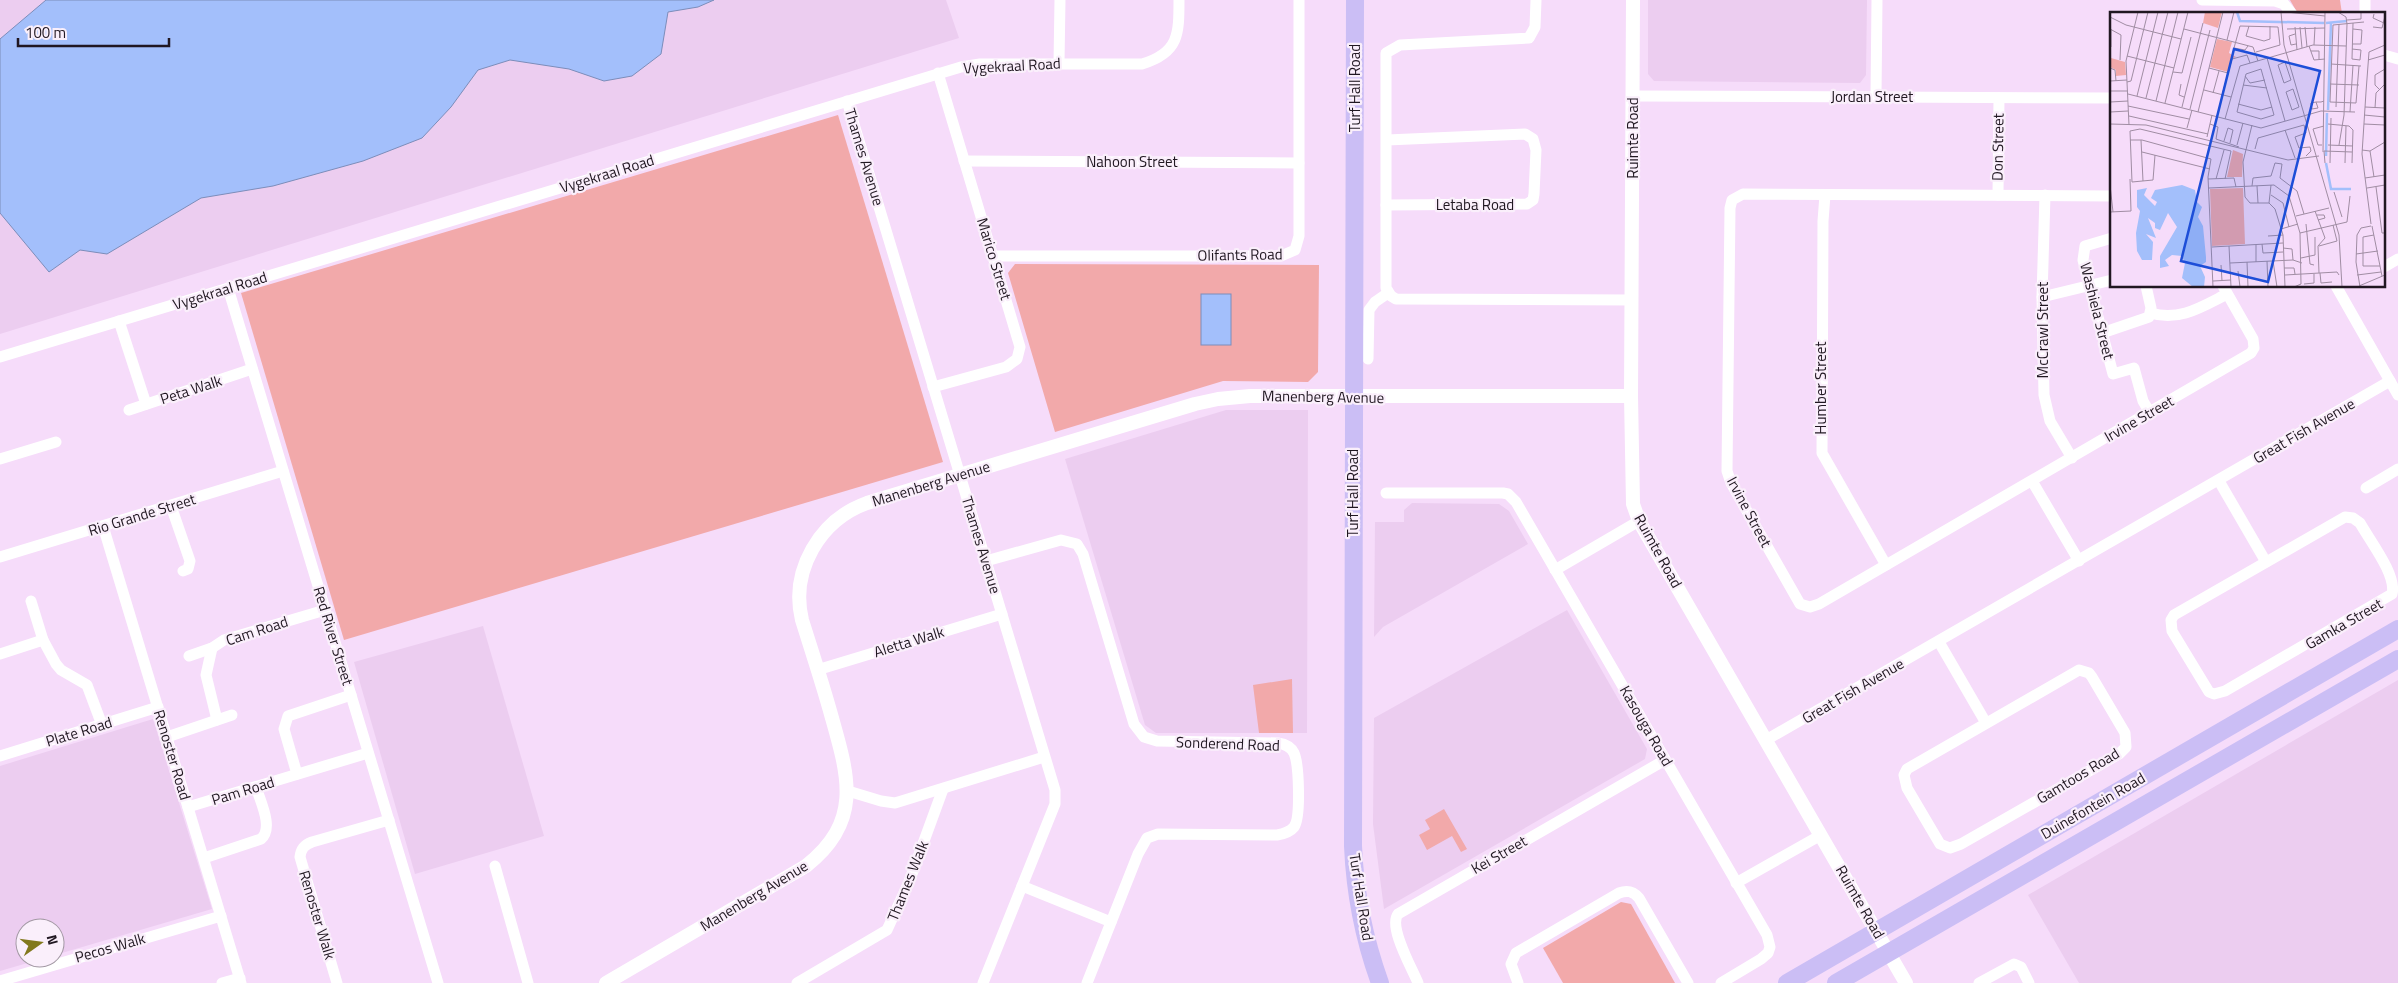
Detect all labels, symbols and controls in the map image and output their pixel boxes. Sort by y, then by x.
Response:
inset map [2110,12,2386,288]
scale bar [18,15,169,47]
text: 100 m [25,21,66,44]
street label: Turf Hall Road [1343,44,1366,132]
street label: Vygekraal Road [963,51,1061,80]
street label: Jordan Street [1831,85,1914,108]
street label: Ruimte Road [1621,97,1644,179]
street label: Thames Avenue [839,105,890,208]
street label: Don Street [1985,112,2010,181]
street label: Vygekraal Road [557,148,657,199]
street label: Nahoon Street [1086,150,1179,173]
street label: Letaba Road [1436,193,1514,216]
street label: Marico Street [971,215,1018,304]
street label: Olifants Road [1197,242,1283,267]
street label: Washiela Street [2074,260,2121,363]
street label: Vygekraal Road [170,265,270,316]
street label: McCrawl Street [2031,281,2054,378]
street label: Humber Street [1809,341,1832,435]
street label: Peta Walk [157,369,225,410]
street label: Manenberg Avenue [1262,384,1384,409]
street label: Irvine Street [2100,389,2178,448]
street label: Great Fish Avenue [2248,392,2359,469]
street label: Turf Hall Road [1341,449,1364,537]
street label: Manenberg Avenue [869,455,993,512]
street label: Irvine Street [1721,472,1778,552]
street label: Rio Grande Street [85,487,199,542]
street label: Thames Avenue [956,493,1007,596]
street label: Ruimte Road [1629,510,1688,592]
street label: Red River Street [308,584,360,689]
street label: Gamka Street [2301,592,2387,655]
street label: Cam Road [223,610,291,651]
street label: Aletta Walk [871,620,947,663]
street label: Great Fish Avenue [1797,652,1908,729]
street label: Kasouga Road [1614,681,1679,770]
street label: Renoster Road [148,707,197,803]
street label: Plate Road [43,711,115,753]
street label: Sonderend Road [1176,730,1280,757]
street label: Gamtoos Road [2032,742,2124,809]
street label: Duinefontein Road [2036,766,2149,845]
street label: Pam Road [209,770,277,811]
street label: Kei Street [1467,829,1532,880]
street label: Thames Walk [881,837,934,925]
street label: Turf Hall Road [1343,851,1380,942]
street label: Manenberg Avenue [695,854,812,937]
street label: Ruimte Road [1830,861,1891,943]
street label: Renoster Walk [293,867,342,962]
north arrow [15,918,65,968]
street label: Pecos Walk [72,927,148,969]
text: N [42,932,64,947]

